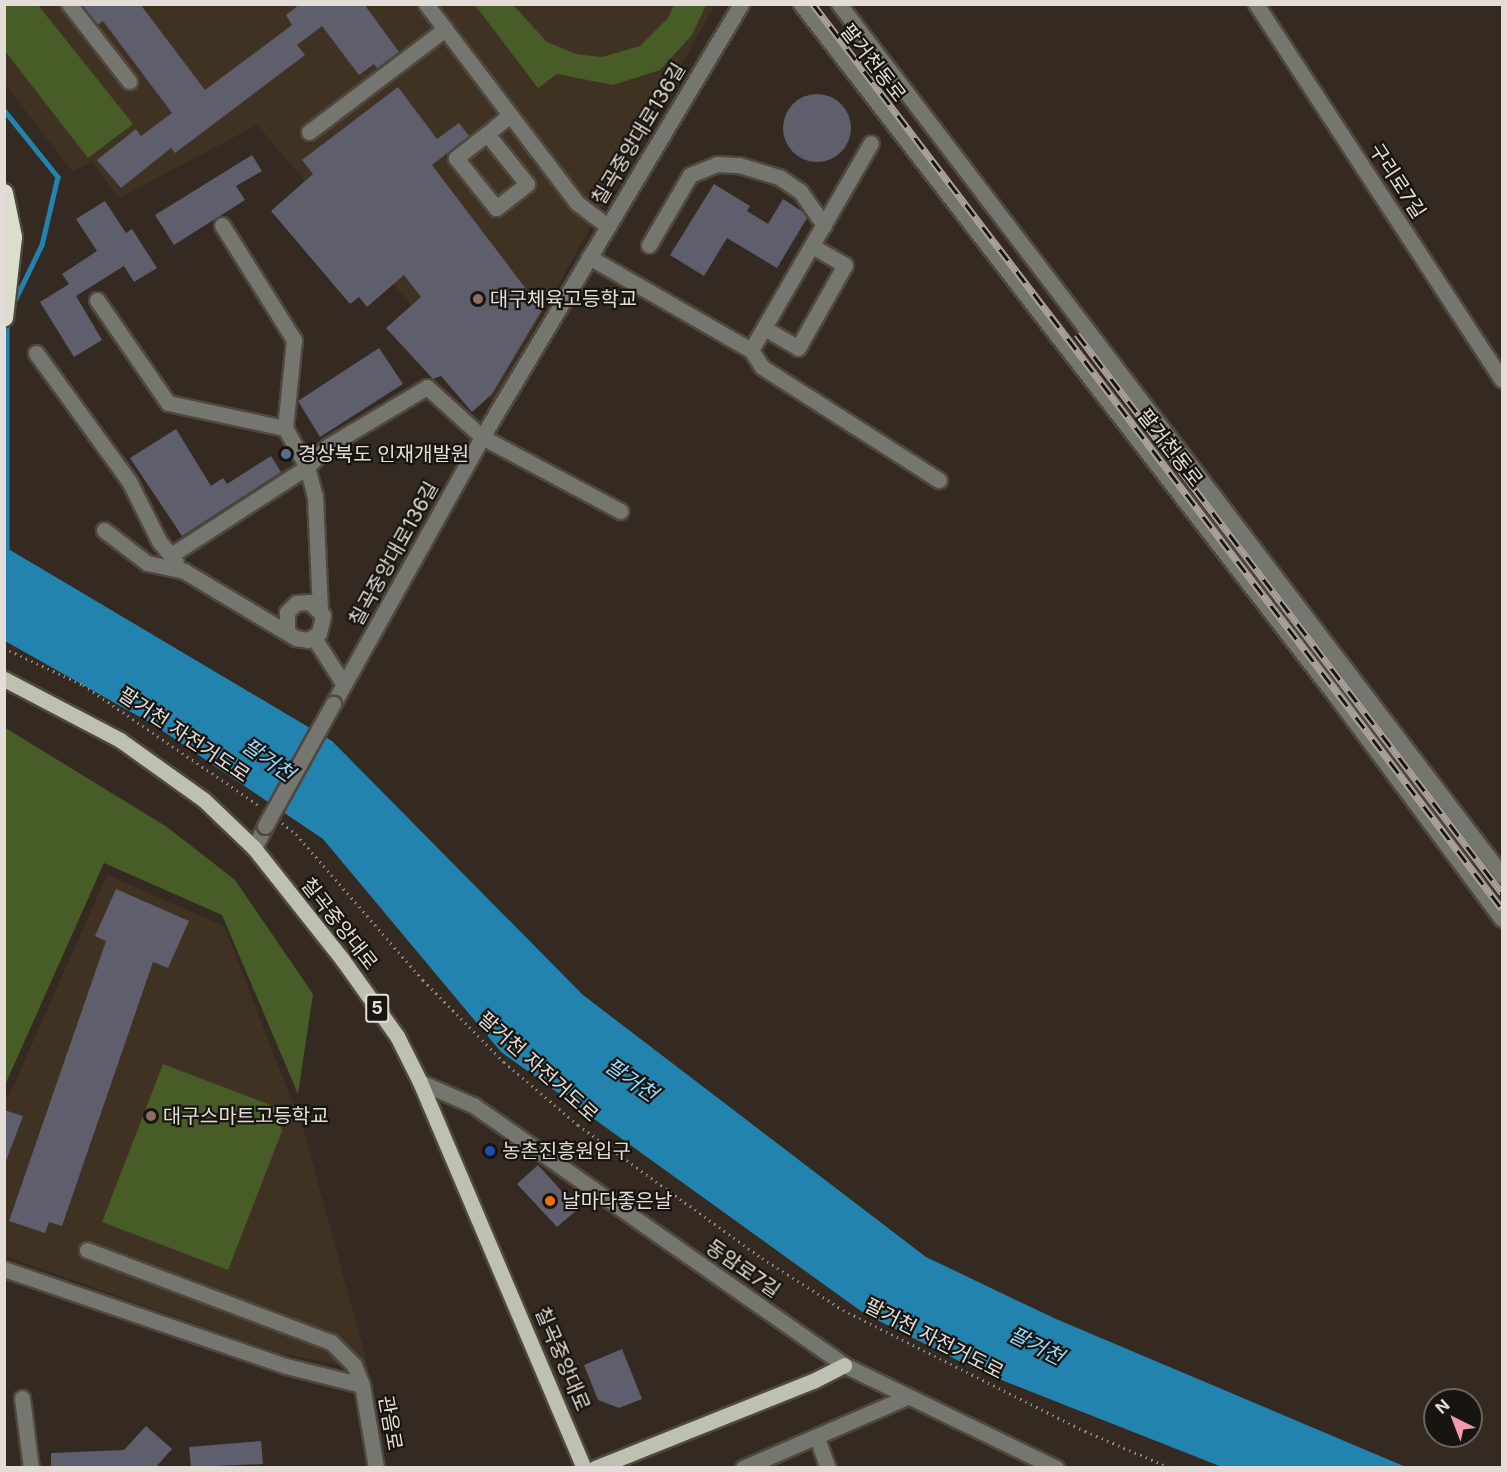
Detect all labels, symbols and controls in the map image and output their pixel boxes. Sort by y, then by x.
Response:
street label: 팔거천동로 [835,19,911,107]
street label: 칠곡중앙대로136길 [587,59,691,209]
street label: 구리로7길 [1364,139,1430,223]
place label: 대구체육고등학교 [490,287,637,311]
marker: 대구체육고등학교 [471,292,485,306]
street label: 팔거천동로 [1132,404,1208,492]
place label: 경상북도 인재개발원 [298,442,469,466]
marker: 경상북도 인재개발원 [279,447,293,461]
street label: 칠곡중앙대로136길 [344,477,444,631]
street label: 팔거천 자전거도로 [114,682,254,788]
water label: 팔거천 [237,733,299,787]
street label: 칠곡중앙대로 [296,873,382,975]
road number: 5 [365,993,389,1023]
street label: 팔거천 자전거도로 [473,1007,603,1127]
water label: 팔거천 [600,1053,662,1107]
place label: 대구스마트고등학교 [163,1104,329,1128]
marker: 대구스마트고등학교 [144,1109,158,1123]
place label: 농촌진흥원입구 [502,1139,631,1163]
marker: 농촌진흥원입구 [483,1144,497,1158]
place label: 날마다좋은날 [562,1189,672,1213]
marker: 날마다좋은날 [543,1194,557,1208]
street label: 동암로7길 [701,1235,785,1303]
street label: 팔거천 자전거도로 [860,1294,1008,1384]
street label: 칠곡중앙대로 [529,1303,595,1415]
water label: 팔거천 [1004,1322,1068,1370]
north arrow [1423,1388,1483,1448]
street label: 관음로 [373,1394,407,1452]
text: N [1431,1395,1454,1418]

